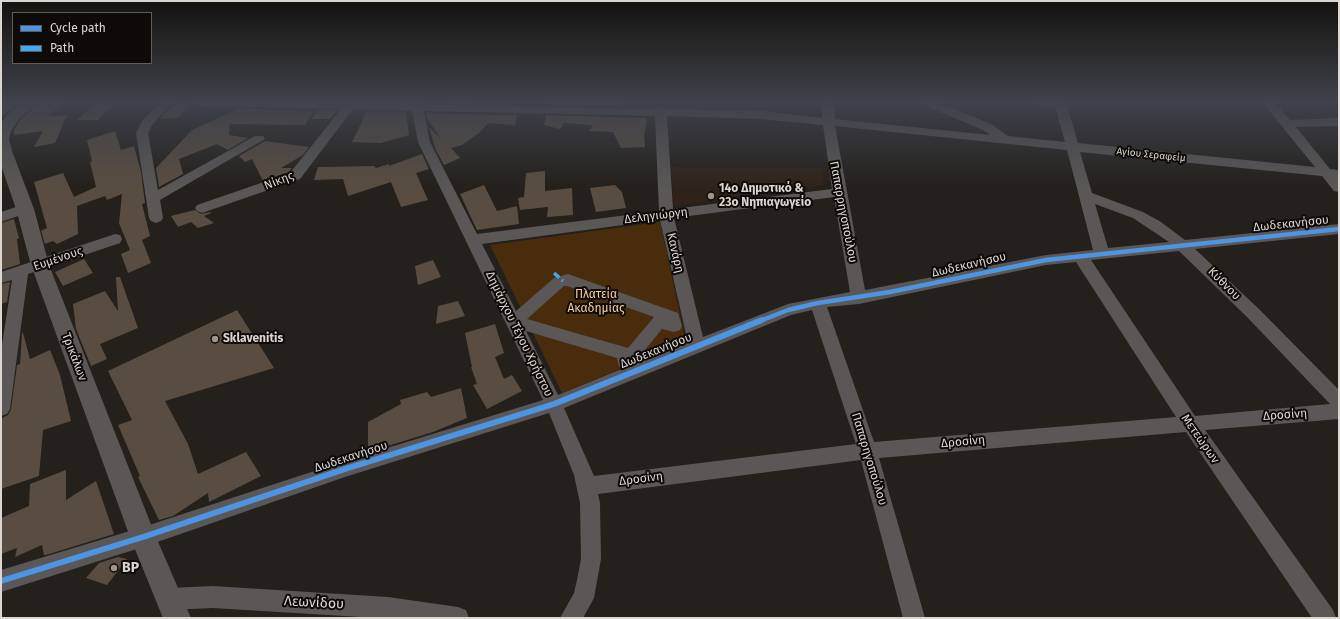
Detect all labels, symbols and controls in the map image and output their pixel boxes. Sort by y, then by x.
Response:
legend [12,12,152,64]
text: Cycle path [50,21,106,35]
text: Path [50,41,74,55]
street label: Αγίου Σεραφείμ [1116,145,1186,165]
street label: Παπαρρηγοπούλου [826,160,860,264]
street label: Νίκης [262,169,296,193]
place label: 14ο Δημοτικό & 23ο Νηπιαγωγείο [719,182,811,210]
marker: 14ο Δημοτικό & 23ο Νηπιαγωγείο [706,191,716,201]
street label: Δεληγιώργη [623,205,689,227]
street label: Δωδεκανήσου [1252,213,1330,235]
street label: Κανάρη [663,231,687,275]
street label: Ευμένους [32,244,84,274]
street label: Δωδεκανήσου [930,249,1008,281]
street label: Κύθνου [1205,265,1243,303]
street label: Δημάρχου Τέγου Χρήστου [482,269,556,399]
park label: Πλατεία Ακαδημίας [567,288,625,316]
street label: Δωδεκανήσου [618,330,694,372]
street label: Τρικάλων [58,331,90,383]
place label: Sklavenitis [223,332,283,346]
marker: Sklavenitis [210,334,220,344]
street label: Δροσίνη [1262,406,1308,424]
street label: Παπαρηγοπούλου [848,411,890,507]
street label: Μετεώρων [1178,412,1222,466]
street label: Δροσίνη [940,433,986,451]
street label: Δωδεκανήσου [313,438,389,476]
street label: Δροσίνη [618,469,664,489]
place label: BP [122,560,139,576]
marker: BP [109,563,119,573]
street label: Λεωνίδου [284,593,344,613]

